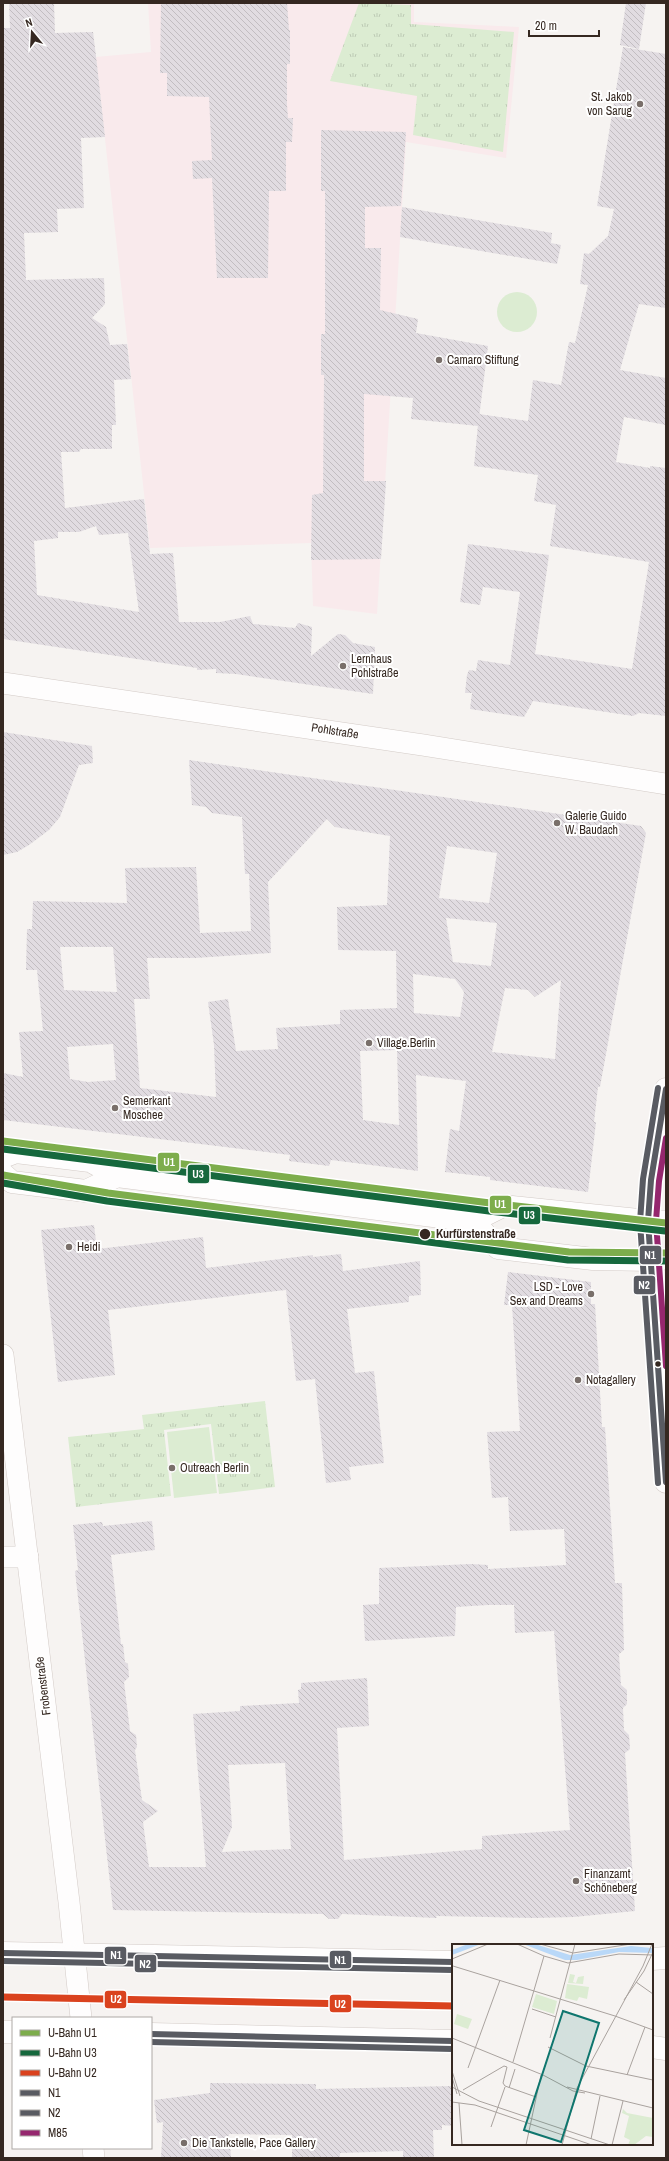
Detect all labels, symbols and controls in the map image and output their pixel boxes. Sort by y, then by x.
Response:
north arrow [12,12,52,52]
scale bar [529,12,599,38]
text: N [24,15,34,30]
text: 20 m [535,18,557,34]
place label: St. Jakob von Sarug [587,89,633,119]
marker: St. Jakob von Sarug [635,99,645,109]
place label: Camaro Stiftung [447,352,519,368]
marker: Camaro Stiftung [434,355,444,365]
place label: Lernhaus Pohlstraße [351,651,399,681]
marker: Lernhaus Pohlstraße [338,661,348,671]
street label: Pohlstraße [310,719,360,743]
place label: Galerie Guido W. Baudach [565,808,627,838]
marker: Galerie Guido W. Baudach [552,818,562,828]
place label: Village.Berlin [377,1035,435,1051]
marker: Village.Berlin [364,1038,374,1048]
place label: Semerkant Moschee [123,1093,171,1123]
marker: Semerkant Moschee [110,1103,120,1113]
line badge: U1 [157,1152,180,1172]
text: U1 [163,1155,175,1169]
line badge: U3 [187,1164,210,1184]
text: U3 [192,1167,204,1181]
line badge: U1 [489,1195,512,1214]
text: U1 [494,1197,506,1211]
line badge: U3 [518,1206,541,1225]
text: U3 [523,1208,535,1222]
place label: Kurfürstenstraße [436,1226,516,1242]
marker: Kurfürstenstraße [418,1227,432,1241]
place label: Heidi [77,1239,101,1255]
marker: Heidi [64,1242,74,1252]
line badge: N1 [639,1245,662,1265]
text: N1 [644,1248,656,1262]
line badge: N2 [633,1275,656,1295]
text: N2 [638,1278,650,1292]
place label: LSD - Love Sex and Dreams [510,1279,583,1309]
marker: LSD - Love Sex and Dreams [586,1289,596,1299]
unlabelled marker [653,1359,663,1369]
place label: Notagallery [586,1372,636,1388]
marker: Notagallery [573,1375,583,1385]
place label: Outreach Berlin [180,1460,249,1476]
marker: Outreach Berlin [167,1463,177,1473]
street label: Frobenstraße [31,1656,55,1716]
place label: Finanzamt Schöneberg [584,1866,638,1896]
marker: Finanzamt Schöneberg [571,1876,581,1886]
inset map [452,1944,653,2145]
line badge: N1 [104,1946,127,1965]
text: N1 [110,1948,122,1962]
line badge: N1 [329,1950,352,1969]
text: N1 [334,1953,346,1967]
line badge: N2 [134,1954,157,1973]
text: N2 [139,1957,151,1971]
line badge: U2 [104,1990,127,2009]
text: U2 [110,1992,122,2006]
line badge: U2 [329,1994,352,2013]
text: U2 [334,1997,346,2011]
legend [12,2017,152,2149]
text: U-Bahn U1 [48,2025,97,2041]
text: U-Bahn U3 [48,2045,97,2061]
text: U-Bahn U2 [48,2065,97,2081]
text: N1 [48,2085,61,2101]
text: N2 [48,2105,61,2121]
text: M85 [48,2125,68,2141]
place label: Die Tankstelle, Pace Gallery [192,2135,316,2151]
marker: Die Tankstelle, Pace Gallery [179,2138,189,2148]

